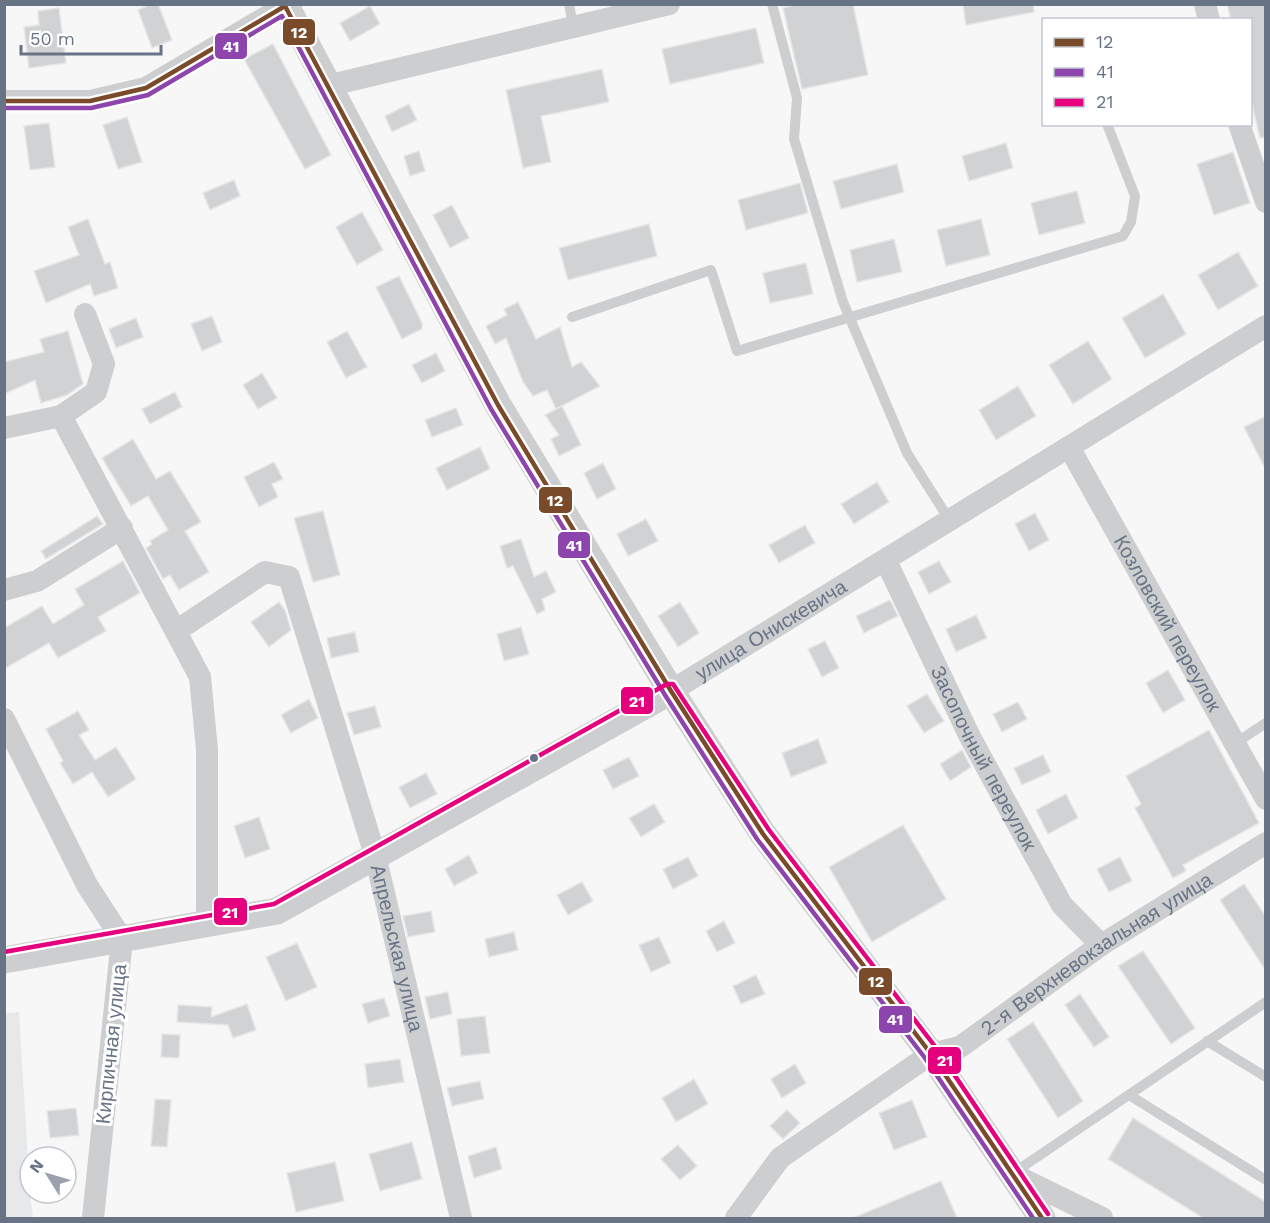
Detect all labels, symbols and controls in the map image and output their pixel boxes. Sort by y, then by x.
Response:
scale bar [21,18,160,56]
line badge: 12 [282,18,316,46]
legend [1042,18,1252,126]
text: 12 [291,23,307,42]
text: 50 m [30,28,75,49]
text: 12 [1096,31,1114,52]
line badge: 41 [214,32,248,60]
text: 41 [223,37,239,56]
text: 41 [1096,61,1114,82]
text: 21 [1096,91,1114,112]
line badge: 12 [538,486,573,514]
text: 12 [547,491,563,510]
line badge: 41 [557,531,591,559]
street label: Козловский переулок [1109,531,1227,716]
text: 41 [566,536,582,555]
street label: улица Онискевича [691,574,852,685]
street label: Засопочный переулок [926,662,1042,855]
line badge: 21 [620,686,654,715]
text: 21 [629,692,645,711]
unlabelled marker [528,752,540,764]
street label: Апрельская улица [366,862,429,1035]
street label: 2-я Верхневокзальная улица [976,867,1217,1040]
line badge: 21 [213,897,248,926]
text: 21 [222,903,238,922]
street label: Кирпичная улица [91,962,131,1125]
line badge: 12 [858,967,893,996]
text: 12 [868,972,884,991]
line badge: 41 [878,1005,913,1034]
text: 41 [887,1010,903,1029]
line badge: 21 [927,1046,962,1075]
text: 21 [937,1051,953,1070]
north arrow [18,1145,78,1205]
text: N [25,1156,48,1177]

